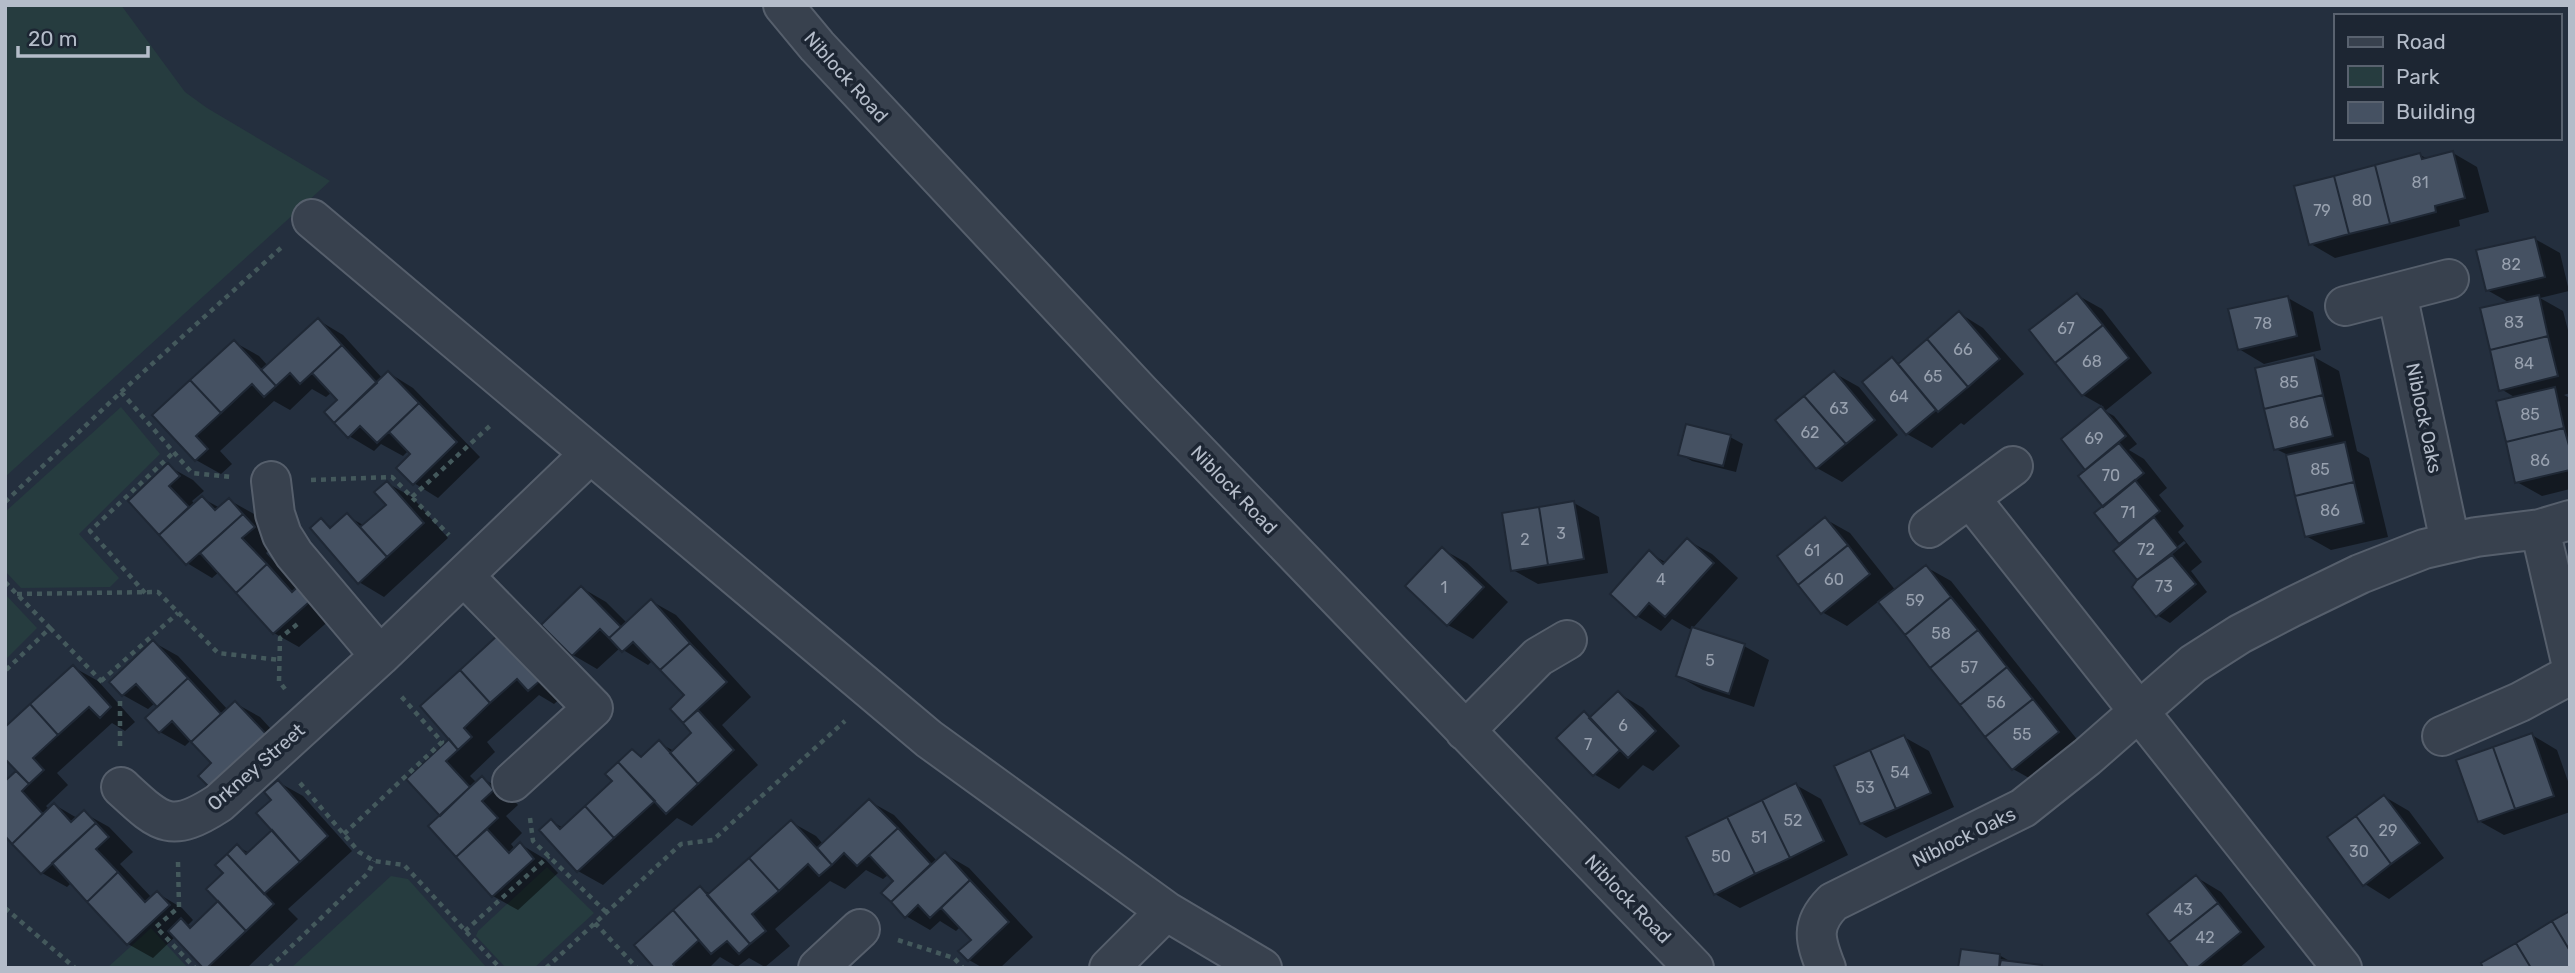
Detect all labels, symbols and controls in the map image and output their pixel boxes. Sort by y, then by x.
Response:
scale bar [18,14,147,58]
legend [2334,14,2561,140]
text: 20 m [28,26,77,51]
street label: Niblock Road [799,27,893,127]
text: Road [2396,29,2446,54]
text: Park [2396,64,2440,89]
text: Building [2396,99,2476,124]
house number: 81 [2411,173,2429,192]
house number: 80 [2352,191,2372,210]
house number: 79 [2313,201,2331,220]
house number: 82 [2501,255,2521,274]
house number: 83 [2504,313,2524,332]
house number: 78 [2254,314,2272,333]
house number: 67 [2057,319,2075,338]
house number: 66 [1953,340,1973,359]
house number: 68 [2082,352,2102,371]
house number: 84 [2514,354,2534,373]
street label: Niblock Oaks [2401,361,2447,475]
house number: 65 [1923,367,1943,386]
house number: 85 [2279,373,2299,392]
house number: 64 [1889,387,1909,406]
house number: 63 [1829,399,1849,418]
house number: 85 [2520,405,2540,424]
house number: 86 [2289,413,2309,432]
house number: 62 [1800,423,1820,442]
house number: 69 [2084,429,2104,448]
street label: Niblock Road [1186,441,1282,539]
house number: 86 [2530,451,2550,470]
house number: 85 [2310,460,2330,479]
house number: 70 [2102,466,2120,485]
house number: 86 [2320,501,2340,520]
house number: 71 [2120,503,2136,522]
house number: 3 [1556,524,1566,543]
house number: 2 [1520,530,1530,549]
house number: 72 [2137,540,2155,559]
house number: 61 [1804,541,1820,560]
house number: 4 [1656,570,1666,589]
house number: 60 [1824,570,1844,589]
house number: 73 [2155,577,2173,596]
house number: 1 [1441,578,1447,597]
house number: 59 [1906,591,1925,610]
house number: 58 [1931,624,1951,643]
house number: 5 [1705,651,1715,670]
house number: 57 [1960,658,1978,677]
house number: 56 [1986,693,2006,712]
house number: 6 [1618,716,1628,735]
street label: Orkney Street [203,718,310,815]
house number: 55 [2012,725,2032,744]
house number: 7 [1584,735,1592,754]
house number: 54 [1890,763,1910,782]
house number: 53 [1855,778,1875,797]
street label: Niblock Oaks [1909,802,2019,872]
house number: 52 [1784,811,1802,830]
house number: 29 [2379,821,2397,840]
house number: 51 [1751,828,1767,847]
house number: 30 [2349,842,2369,861]
house number: 50 [1711,847,1731,866]
street label: Niblock Road [1580,850,1676,948]
house number: 43 [2173,900,2193,919]
house number: 42 [2195,928,2215,947]

